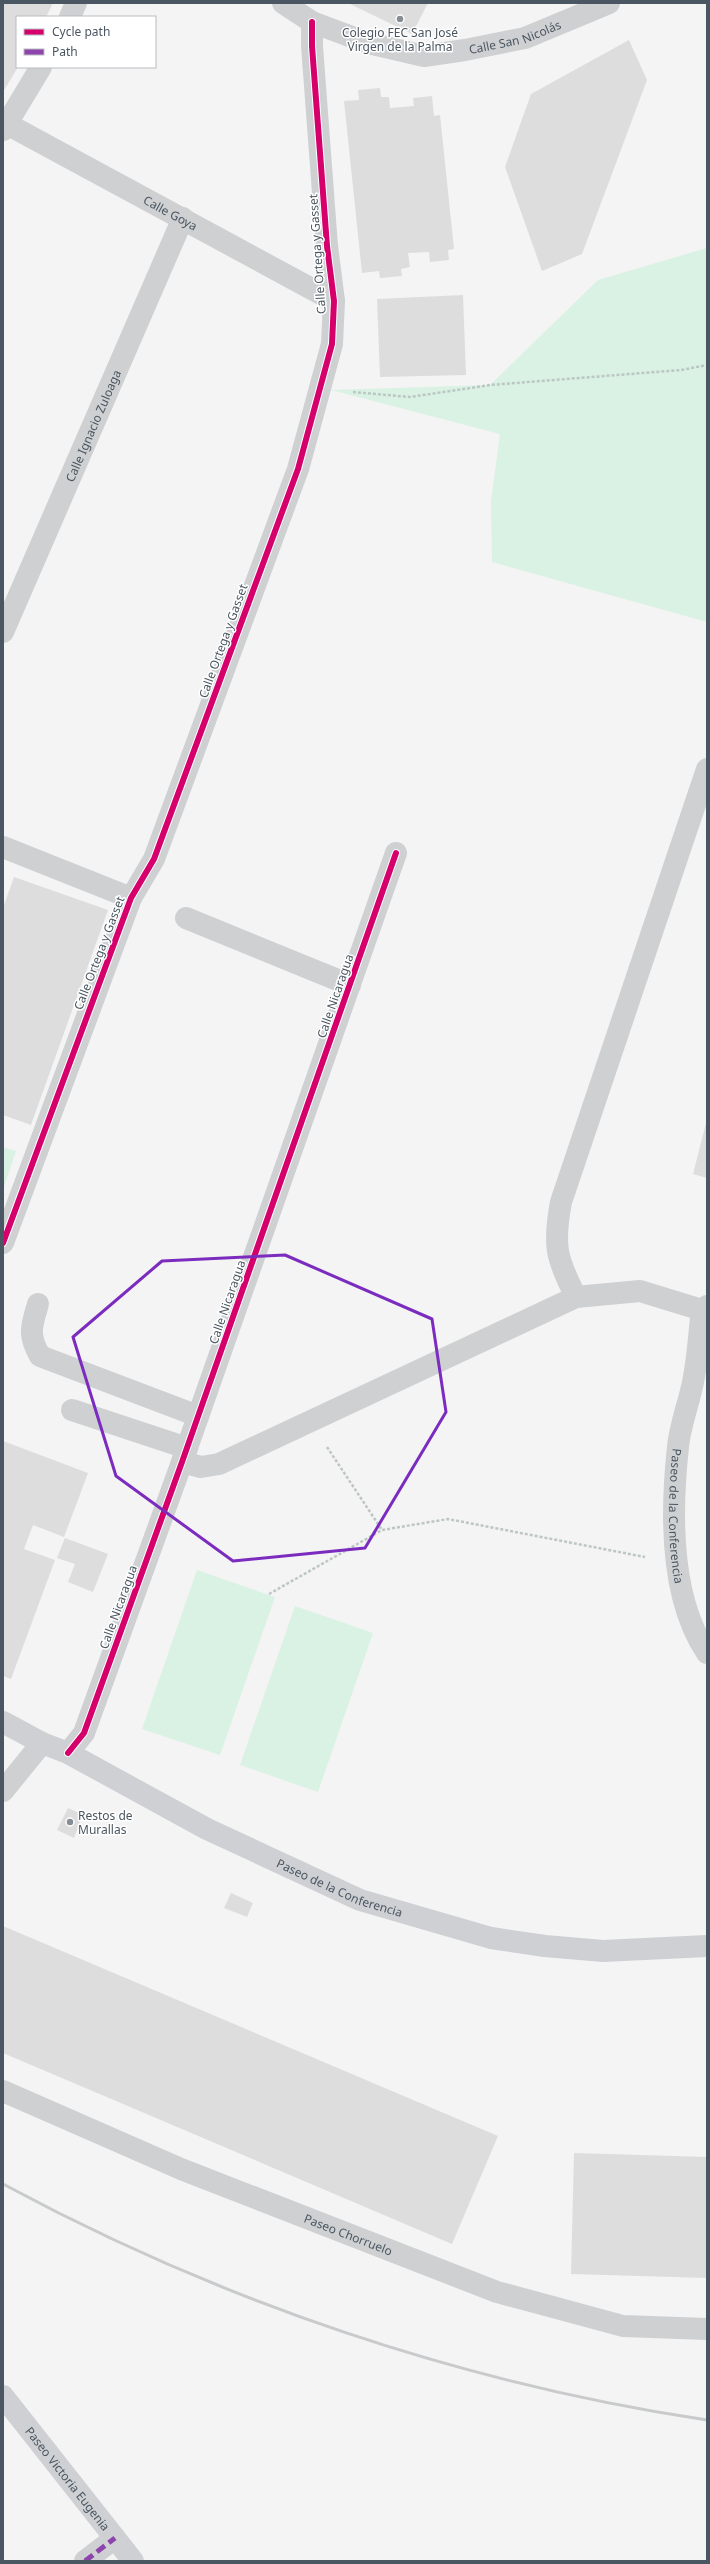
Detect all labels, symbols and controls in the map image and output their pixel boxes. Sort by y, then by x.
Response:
marker: Colegio FEC San José Virgen de la Palma [395,14,405,24]
street label: Calle San Nicolás [467,15,564,58]
legend [16,16,156,68]
text: Cycle path [52,23,110,40]
place label: Colegio FEC San José Virgen de la Palma [342,24,458,55]
text: Path [52,43,78,60]
street label: Calle Goya [141,191,201,234]
street label: Calle Ortega y Gasset [304,193,330,315]
street label: Calle Ignacio Zuloaga [61,367,125,484]
street label: Calle Ortega y Gasset [194,581,252,700]
street label: Calle Ortega y Gasset [69,893,129,1012]
street label: Calle Nicaragua [313,952,357,1040]
street label: Calle Nicaragua [205,1258,249,1346]
street label: Paseo de la Conferencia [665,1448,688,1585]
street label: Calle Nicaragua [95,1563,141,1651]
place label: Restos de Murallas [78,1807,133,1838]
marker: Restos de Murallas [65,1817,75,1827]
street label: Paseo de la Conferencia [274,1854,405,1920]
street label: Paseo Chorruelo [302,2209,395,2259]
street label: Paseo Victoria Eugenia [22,2423,114,2534]

